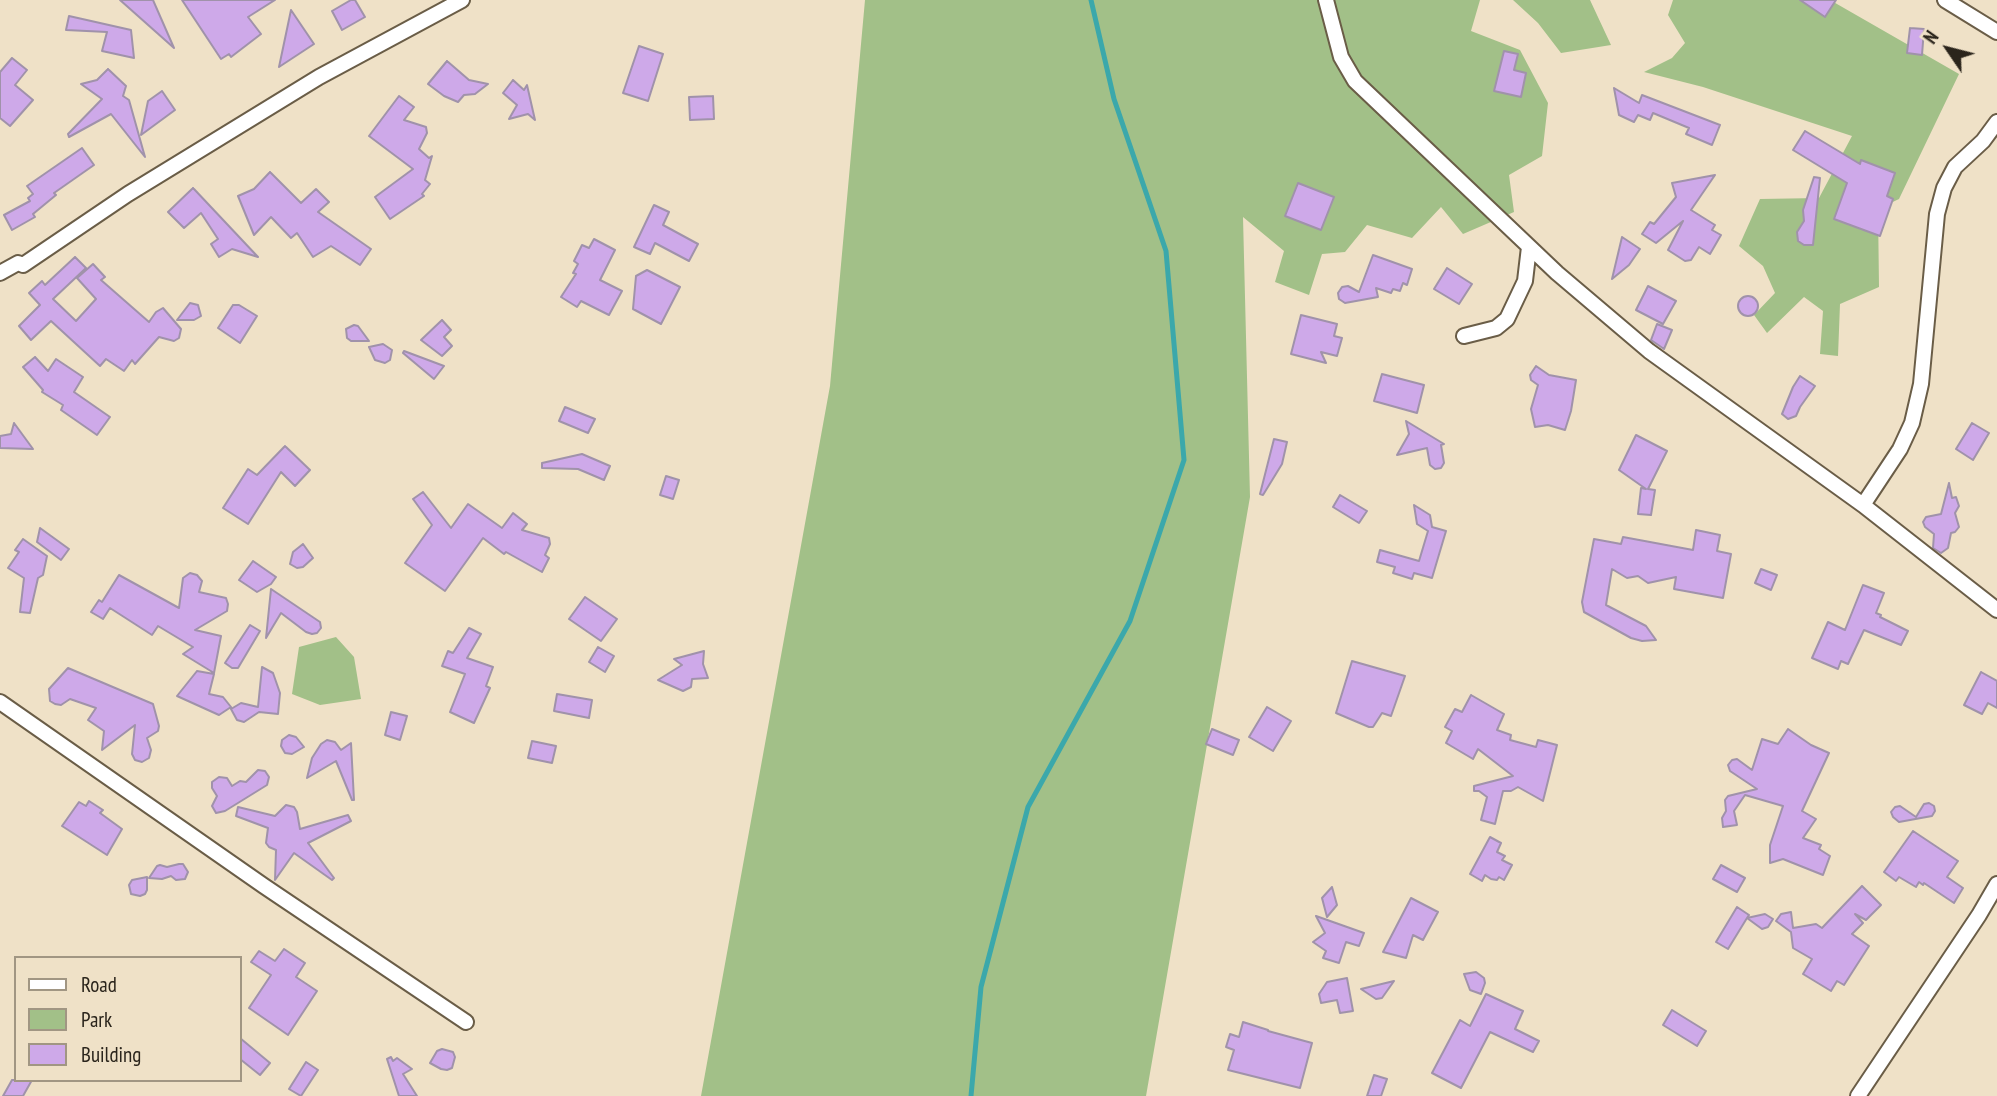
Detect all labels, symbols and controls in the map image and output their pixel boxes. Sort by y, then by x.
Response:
north arrow [1913,14,1983,84]
text: N [1918,26,1944,48]
legend [14,956,242,1082]
text: Road [81,971,117,998]
text: Park [81,1006,112,1033]
text: Building [81,1041,141,1068]

